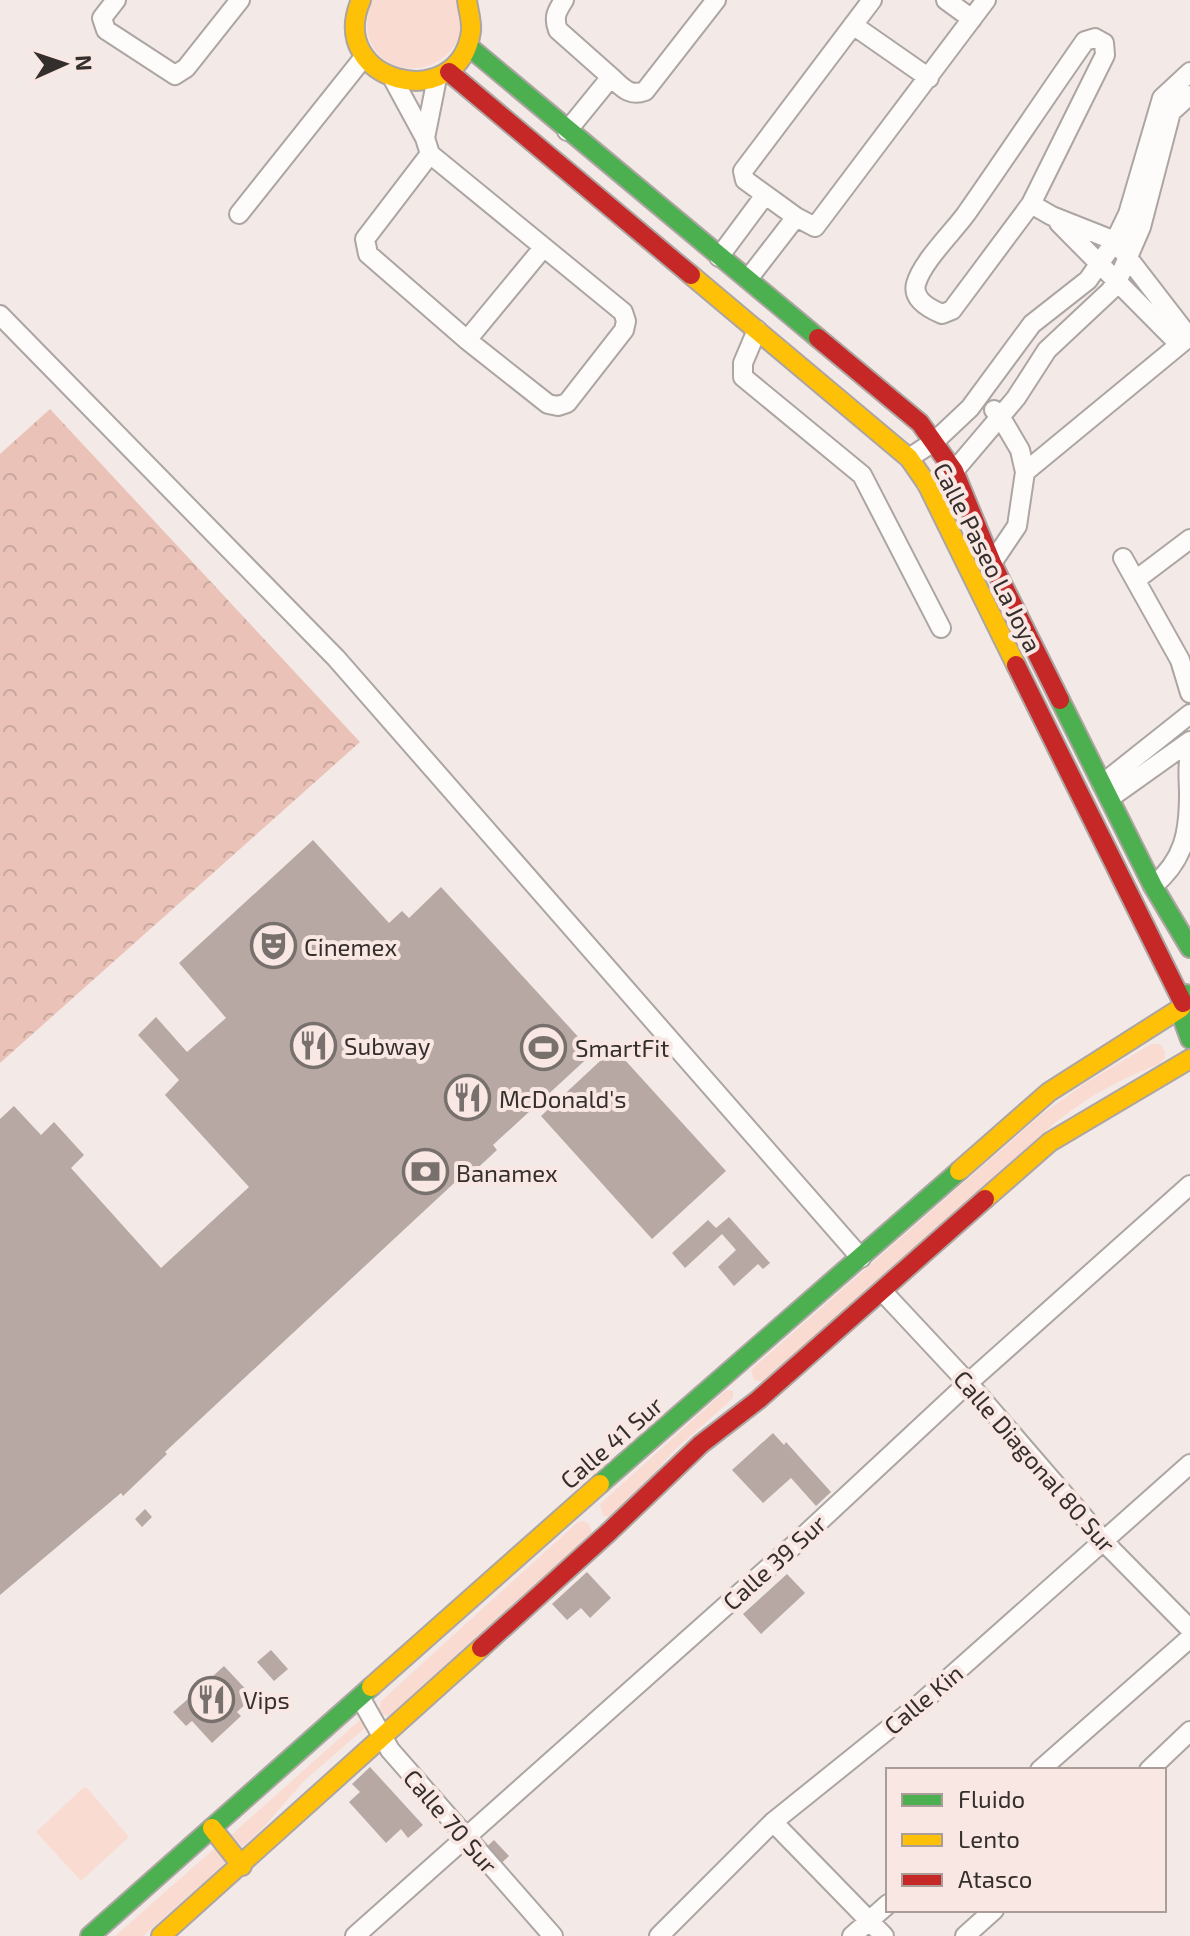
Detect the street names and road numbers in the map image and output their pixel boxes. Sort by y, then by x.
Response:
street label: Calle Paseo La Joya [928,458,1048,656]
street label: Calle Diagonal 80 Sur [948,1364,1122,1558]
street label: Calle 41 Sur [554,1390,668,1494]
street label: Calle 39 Sur [717,1508,832,1616]
street label: Calle Kin [878,1658,968,1740]
street label: Calle 70 Sur [398,1763,504,1879]

